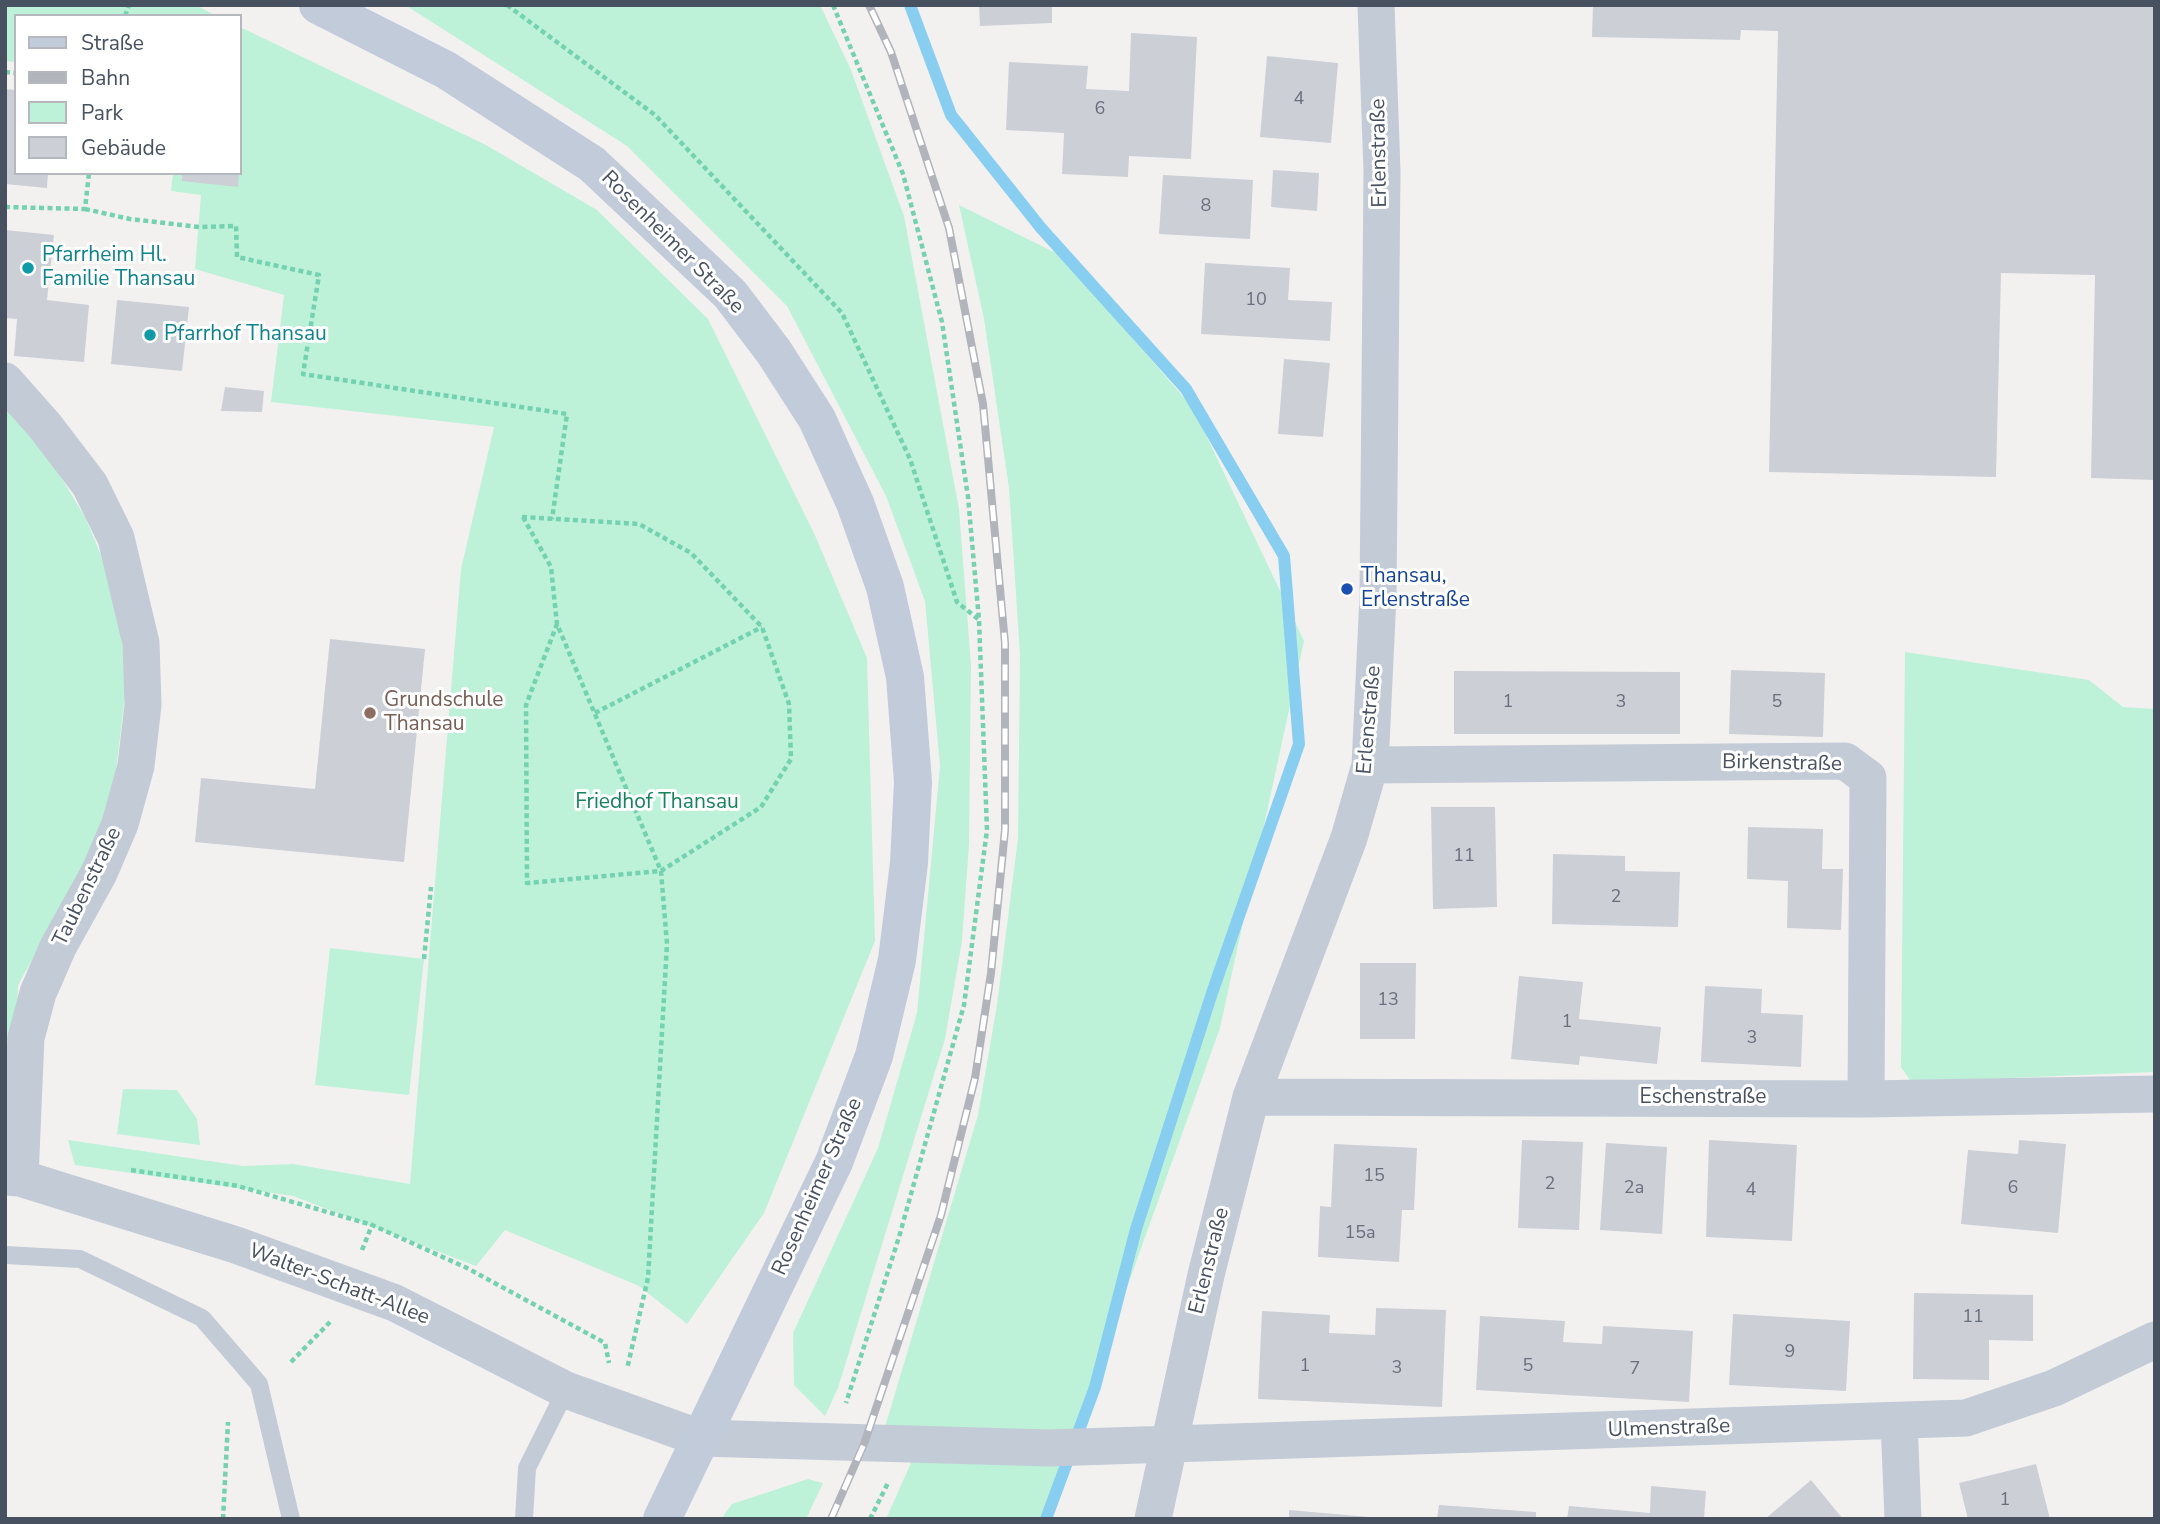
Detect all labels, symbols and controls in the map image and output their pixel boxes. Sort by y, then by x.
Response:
legend [14,14,242,175]
text: Straße [81,29,144,57]
text: Bahn [81,64,130,92]
house number: 4 [1294,89,1304,111]
street label: Erlenstraße [1366,98,1394,208]
text: Park [81,99,123,127]
house number: 6 [1095,99,1105,121]
text: Gebäude [81,134,166,162]
street label: Rosenheimer Straße [595,166,749,320]
house number: 8 [1201,196,1211,218]
place label: Pfarrheim Hl. Familie Thansau [42,243,195,293]
marker: Pfarrheim Hl. Familie Thansau [20,260,36,276]
house number: 10 [1245,290,1267,312]
place label: Pfarrhof Thansau [164,322,327,348]
marker: Pfarrhof Thansau [142,327,158,343]
place label: Thansau, Erlenstraße [1361,564,1470,614]
marker: Thansau, Erlenstraße [1339,581,1355,597]
street label: Erlenstraße [1353,665,1387,775]
place label: Grundschule Thansau [384,688,504,738]
house number: 1 [1503,692,1513,714]
house number: 3 [1616,692,1626,714]
house number: 5 [1772,692,1782,714]
marker: Grundschule Thansau [362,705,378,721]
street label: Birkenstraße [1722,750,1842,778]
park label: Friedhof Thansau [575,790,739,816]
street label: Taubenstraße [48,823,128,951]
house number: 11 [1453,846,1475,868]
house number: 2 [1611,887,1621,909]
house number: 13 [1377,990,1399,1012]
house number: 1 [1562,1012,1572,1034]
house number: 3 [1747,1028,1757,1050]
street label: Eschenstraße [1640,1085,1766,1111]
street label: Rosenheimer Straße [768,1094,868,1280]
house number: 15 [1363,1166,1385,1188]
house number: 2 [1545,1174,1555,1196]
house number: 2a [1624,1178,1644,1200]
house number: 6 [2008,1178,2018,1200]
house number: 4 [1746,1180,1756,1202]
street label: Erlenstraße [1185,1205,1235,1317]
house number: 15a [1344,1223,1376,1245]
street label: Walter-Schatt-Allee [245,1239,433,1331]
house number: 11 [1962,1307,1984,1329]
house number: 9 [1785,1342,1795,1364]
house number: 1 [1300,1356,1310,1378]
house number: 5 [1523,1356,1533,1378]
house number: 3 [1392,1358,1402,1380]
house number: 7 [1630,1359,1640,1381]
street label: Ulmenstraße [1607,1414,1731,1444]
house number: 1 [2000,1490,2010,1512]

